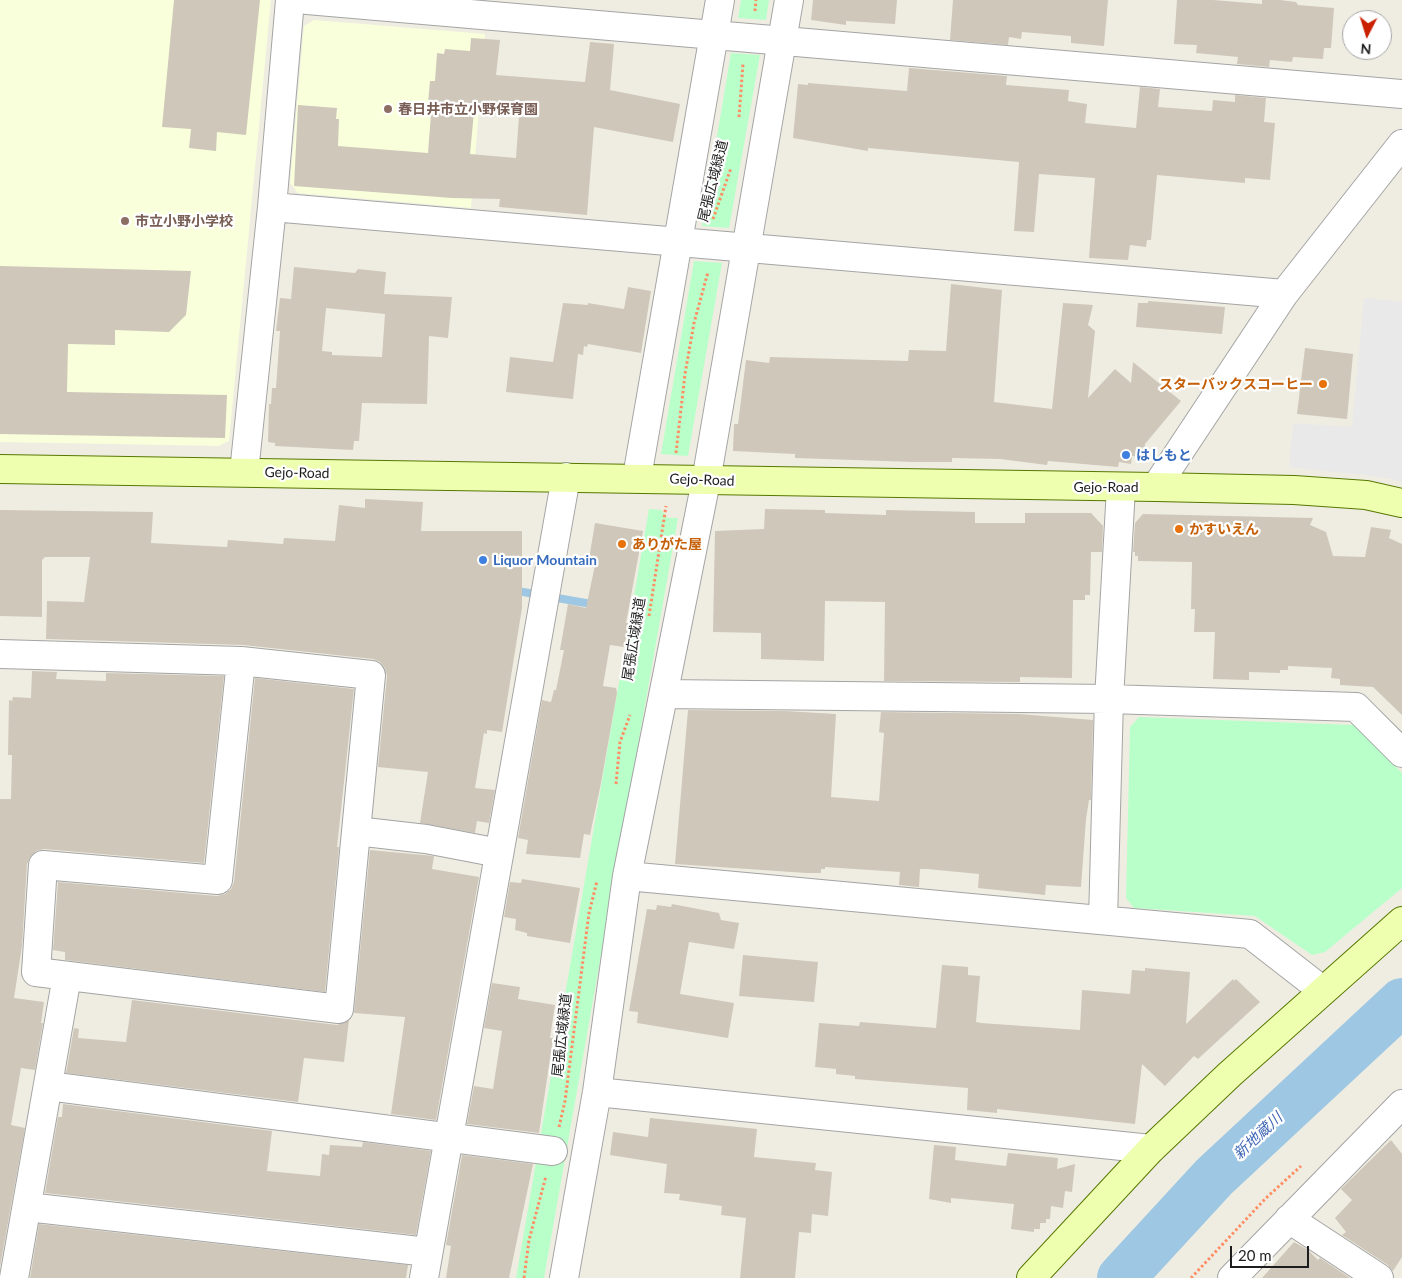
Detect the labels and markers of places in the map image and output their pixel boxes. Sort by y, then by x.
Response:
place label: 春日井市立小野保育園 [398,101,538,117]
marker: 春日井市立小野保育園 [382,103,394,115]
place label: 市立小野小学校 [135,213,233,229]
marker: 市立小野小学校 [119,215,131,227]
place label: スターバックスコーヒー [1159,376,1313,392]
marker: スターバックスコーヒー [1317,378,1329,390]
place label: はしもと [1136,447,1192,463]
marker: はしもと [1120,449,1132,461]
place label: かすいえん [1189,521,1259,537]
marker: かすいえん [1173,523,1185,535]
place label: ありがた屋 [632,536,702,552]
marker: ありがた屋 [616,538,628,550]
place label: Liquor Mountain [493,552,597,568]
marker: Liquor Mountain [477,554,489,566]

